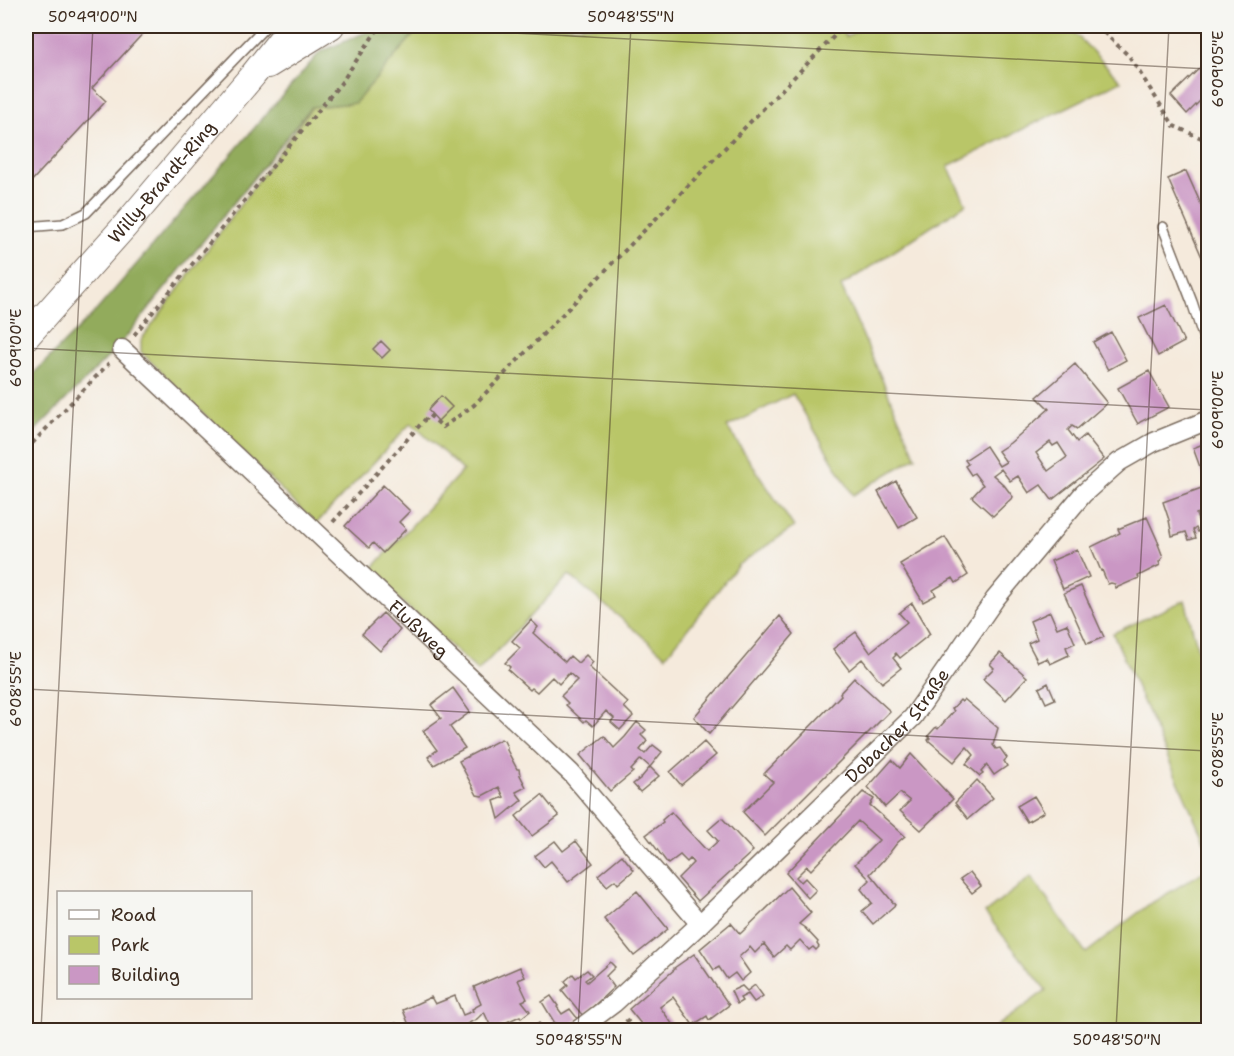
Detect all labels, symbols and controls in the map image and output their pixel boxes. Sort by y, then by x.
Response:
text: 50°49'00"N [48,7,138,27]
text: 50°48'55"N [588,7,674,27]
text: 6°09'05"E [1208,31,1228,108]
street label: Willy-Brandt-Ring [103,116,221,249]
text: 6°09'00"E [6,309,26,387]
text: 6°09'00"E [1208,371,1228,449]
street label: Flußweg [383,595,454,663]
text: 6°08'55"E [6,651,26,727]
street label: Dobacher Straße [840,664,955,788]
text: 6°08'55"E [1208,712,1228,788]
legend [57,891,252,999]
text: Road [111,903,156,927]
text: Park [111,933,150,957]
text: Building [111,963,180,987]
text: 50°48'55"N [536,1030,622,1050]
text: 50°48'50"N [1073,1030,1161,1050]

